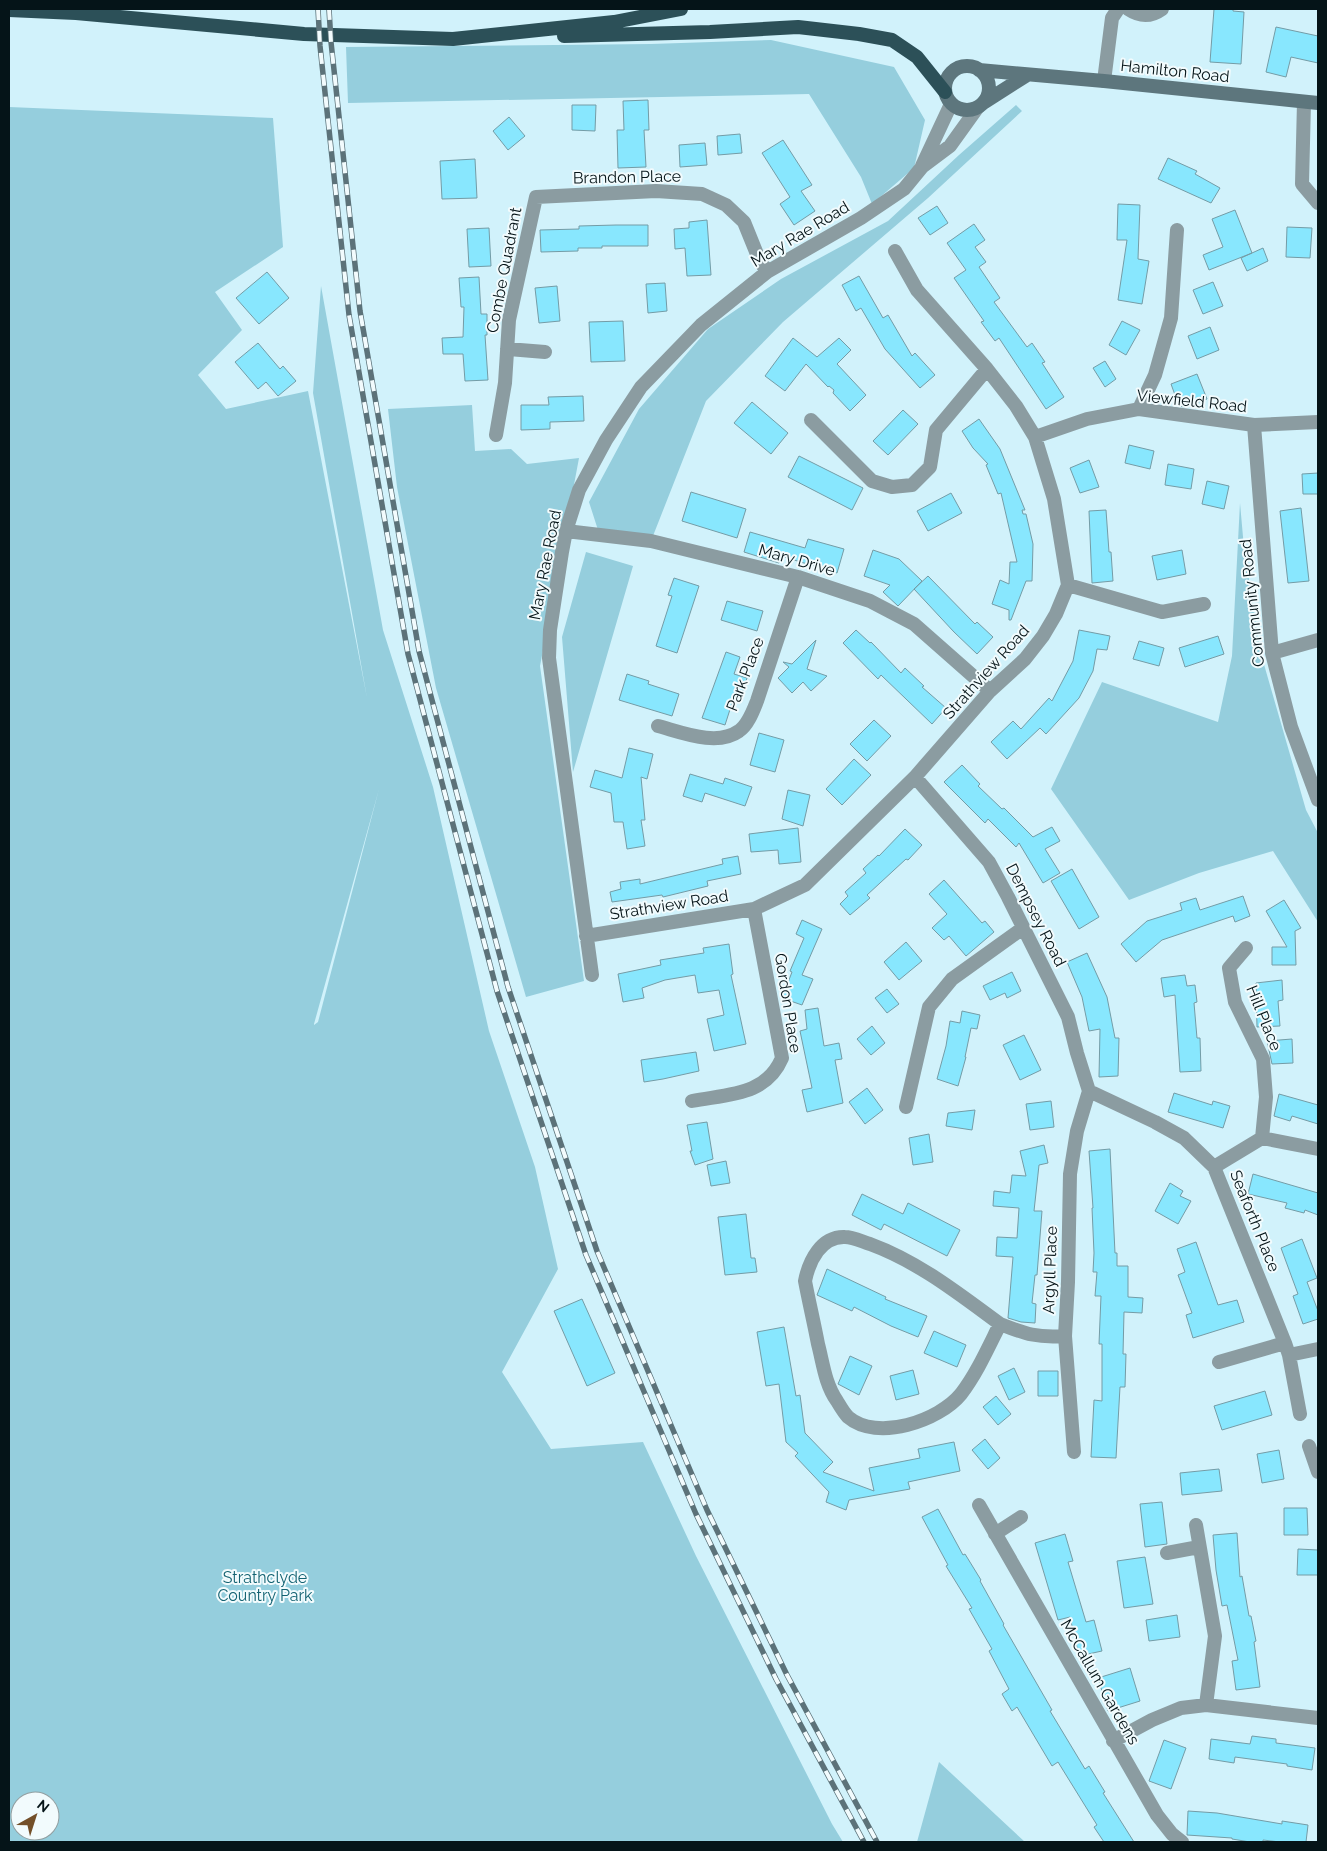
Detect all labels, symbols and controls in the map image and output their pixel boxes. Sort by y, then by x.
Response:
street label: Hamilton Road [1120,56,1230,86]
street label: Brandon Place [573,167,681,187]
street label: Mary Rae Road [747,197,853,271]
street label: Combe Quadrant [482,205,526,334]
street label: Viewfield Road [1136,386,1248,416]
street label: Mary Rae Road [525,508,565,622]
street label: Community Road [1236,538,1268,668]
street label: Mary Drive [757,540,837,580]
street label: Strathview Road [939,621,1033,723]
street label: Park Place [722,634,768,714]
street label: Dempsey Road [1002,860,1070,970]
street label: Strathview Road [608,886,730,924]
street label: Gordon Place [771,952,805,1054]
street label: Hill Place [1242,983,1286,1053]
street label: Seaforth Place [1226,1167,1284,1275]
street label: Argyll Place [1039,1226,1061,1314]
park label: Strathclyde Country Park [217,1568,313,1605]
street label: McCallum Gardens [1056,1616,1144,1748]
north arrow [10,1791,60,1841]
text: N [34,1796,52,1815]

